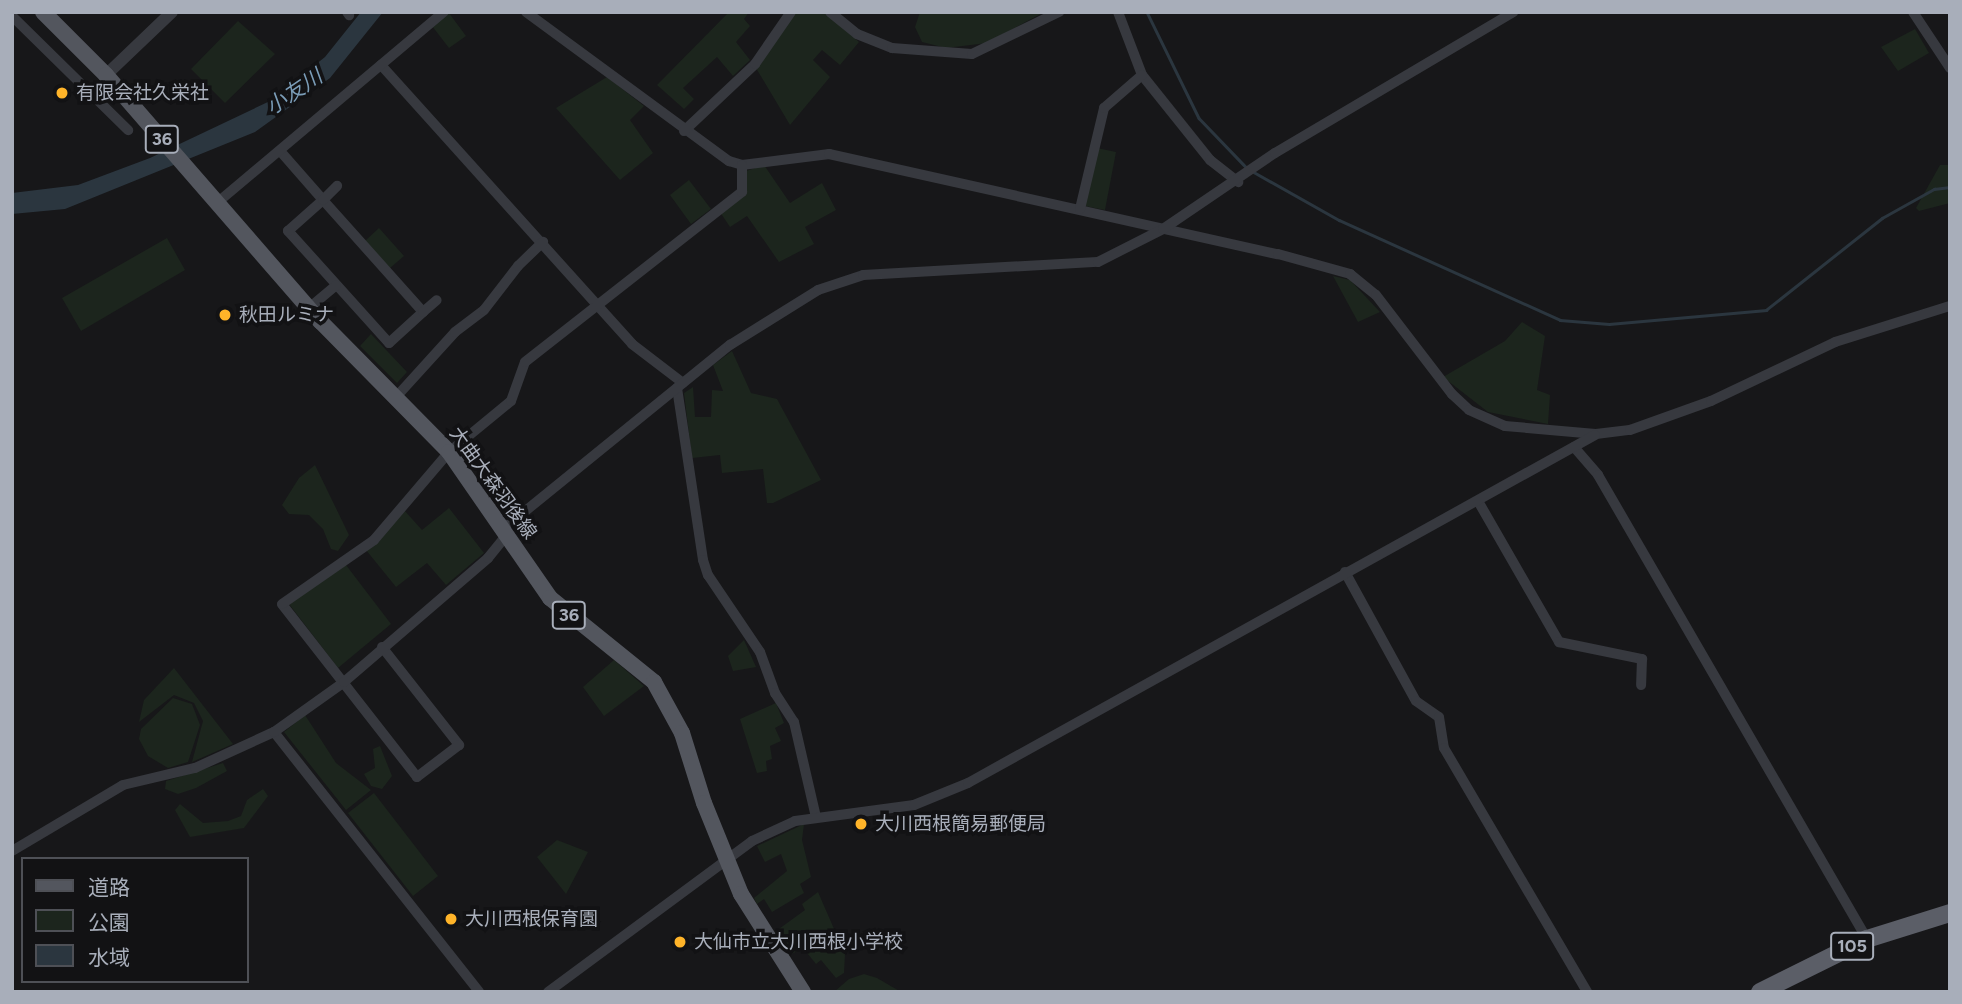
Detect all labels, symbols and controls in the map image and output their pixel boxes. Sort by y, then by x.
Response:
water label: 小友川 [261,64,327,120]
place label: 有限会社久栄社 [76,82,209,104]
marker: 有限会社久栄社 [54,85,70,101]
road number: 36 [144,124,180,154]
place label: 秋田ルミナ [239,304,334,326]
marker: 秋田ルミナ [217,307,233,323]
street label: 大曲大森羽後線 [445,422,541,544]
road number: 36 [552,600,586,630]
place label: 大川西根簡易郵便局 [875,813,1046,835]
marker: 大川西根簡易郵便局 [853,816,869,832]
legend [21,857,248,983]
text: 道路 [88,875,130,900]
place label: 大川西根保育園 [465,908,598,930]
text: 公園 [88,910,130,935]
marker: 大川西根保育園 [443,911,459,927]
place label: 大仙市立大川西根小学校 [694,931,903,953]
road number: 105 [1829,931,1875,960]
marker: 大仙市立大川西根小学校 [672,934,688,950]
text: 水域 [88,945,130,970]

